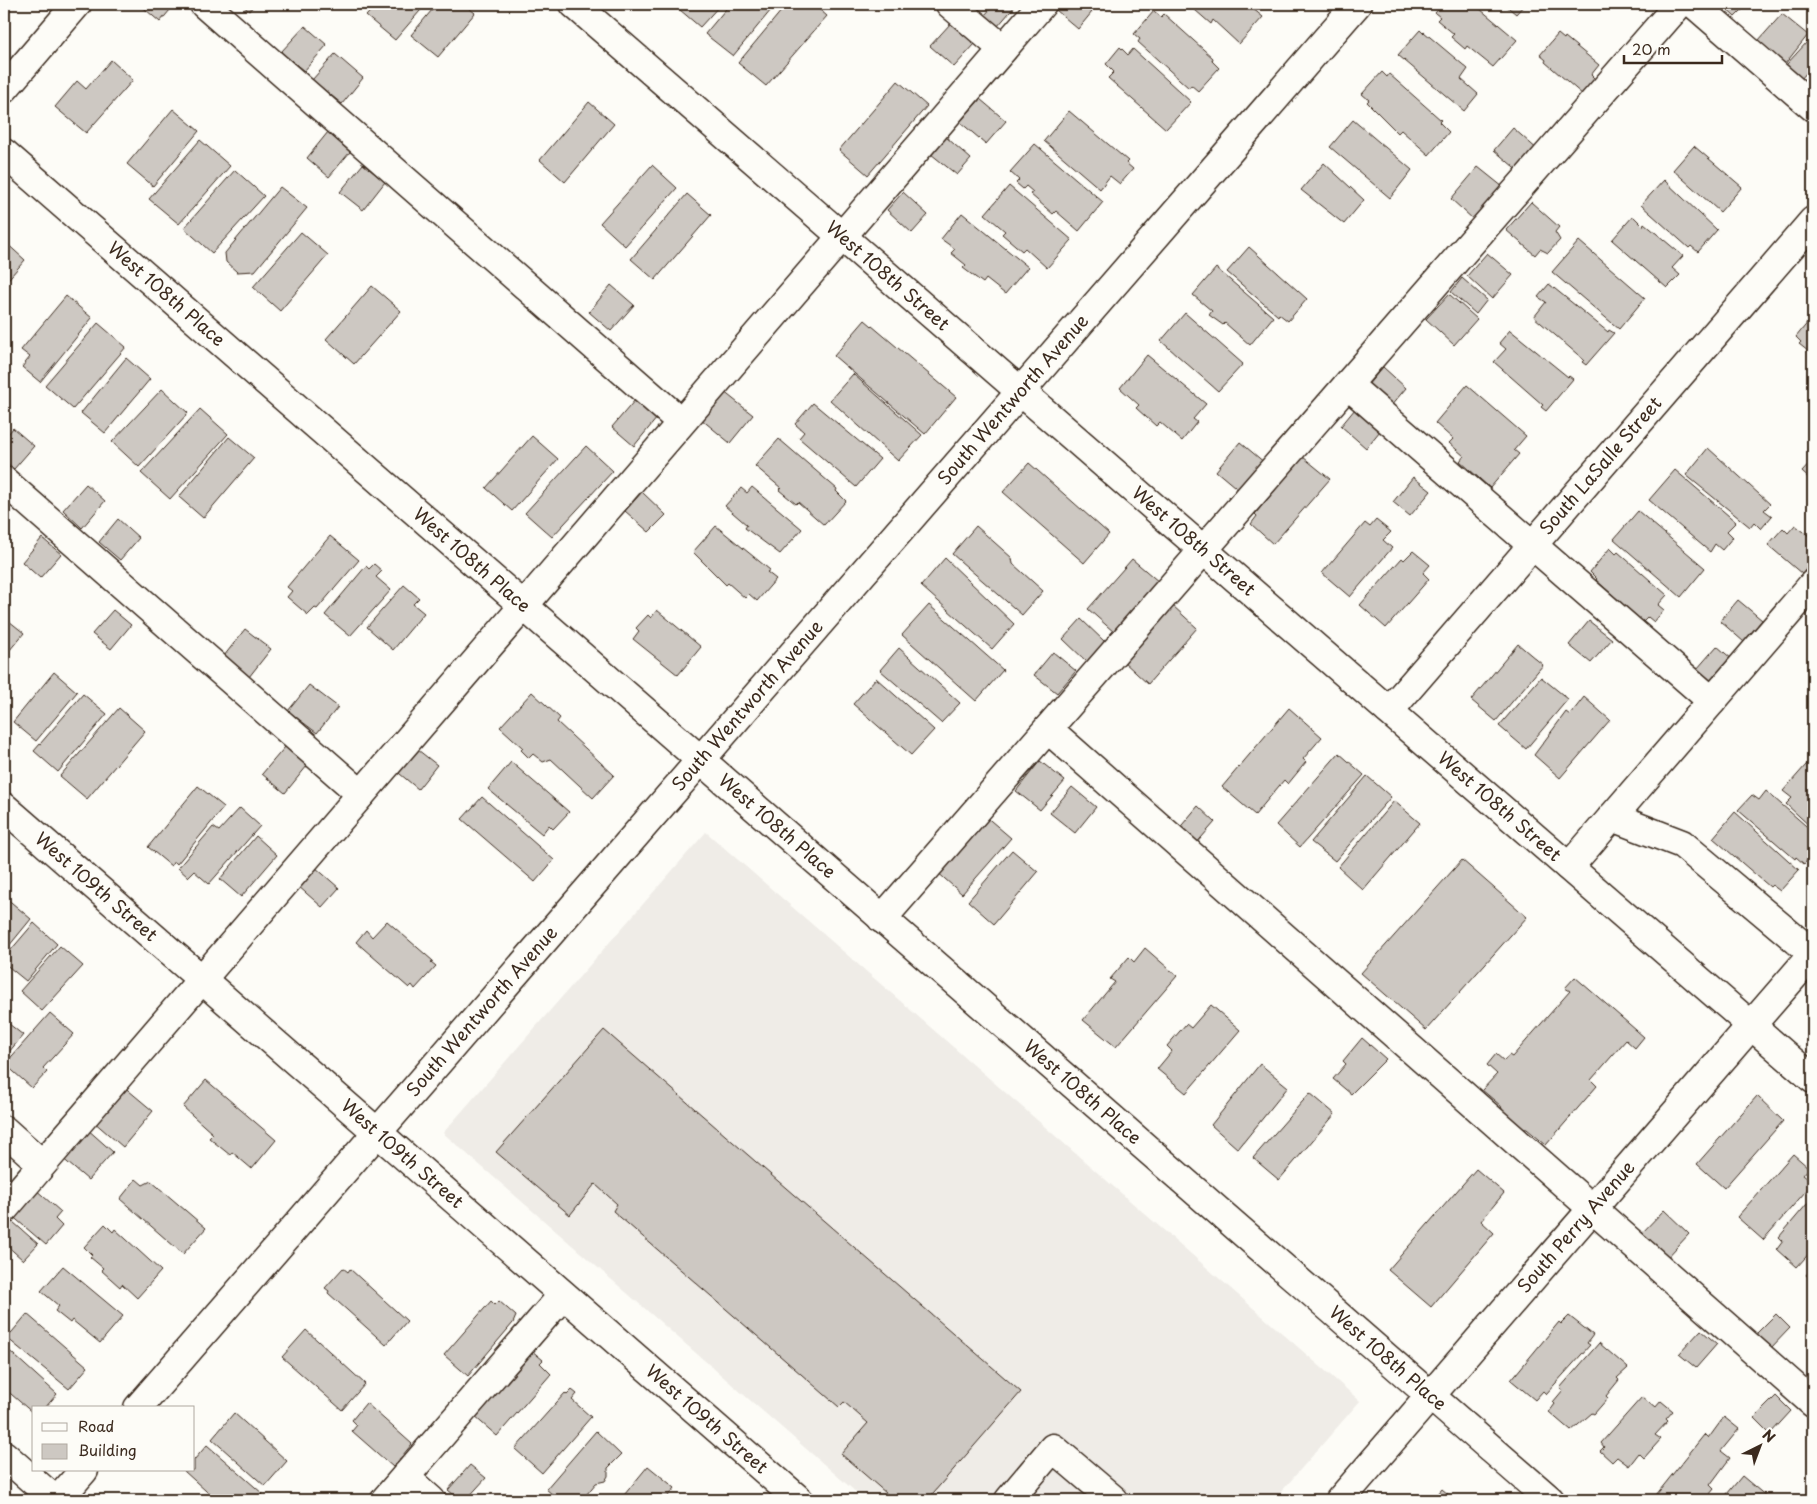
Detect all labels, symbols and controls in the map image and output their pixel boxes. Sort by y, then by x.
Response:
scale bar [1624,32,1722,64]
text: 20 m [1632,37,1671,60]
street label: West 108th Street [821,213,956,336]
street label: West 108th Place [102,234,232,352]
street label: South Wentworth Avenue [930,307,1094,490]
street label: South LaSalle Street [1532,390,1667,540]
street label: West 108th Street [1126,479,1262,602]
street label: West 108th Place [408,500,537,618]
street label: South Wentworth Avenue [665,613,829,796]
street label: West 108th Street [1432,744,1568,867]
street label: West 108th Place [713,766,843,884]
street label: West 109th Street [30,825,164,947]
street label: South Wentworth Avenue [399,919,563,1102]
street label: West 108th Place [1018,1032,1148,1150]
street label: West 109th Street [336,1092,470,1214]
street label: South Perry Avenue [1510,1154,1640,1298]
street label: West 108th Place [1324,1298,1453,1416]
street label: West 109th Street [640,1357,775,1479]
legend [32,1406,195,1472]
text: Road [78,1414,114,1437]
north arrow [1734,1422,1784,1472]
text: N [1758,1424,1780,1447]
text: Building [78,1438,137,1461]

